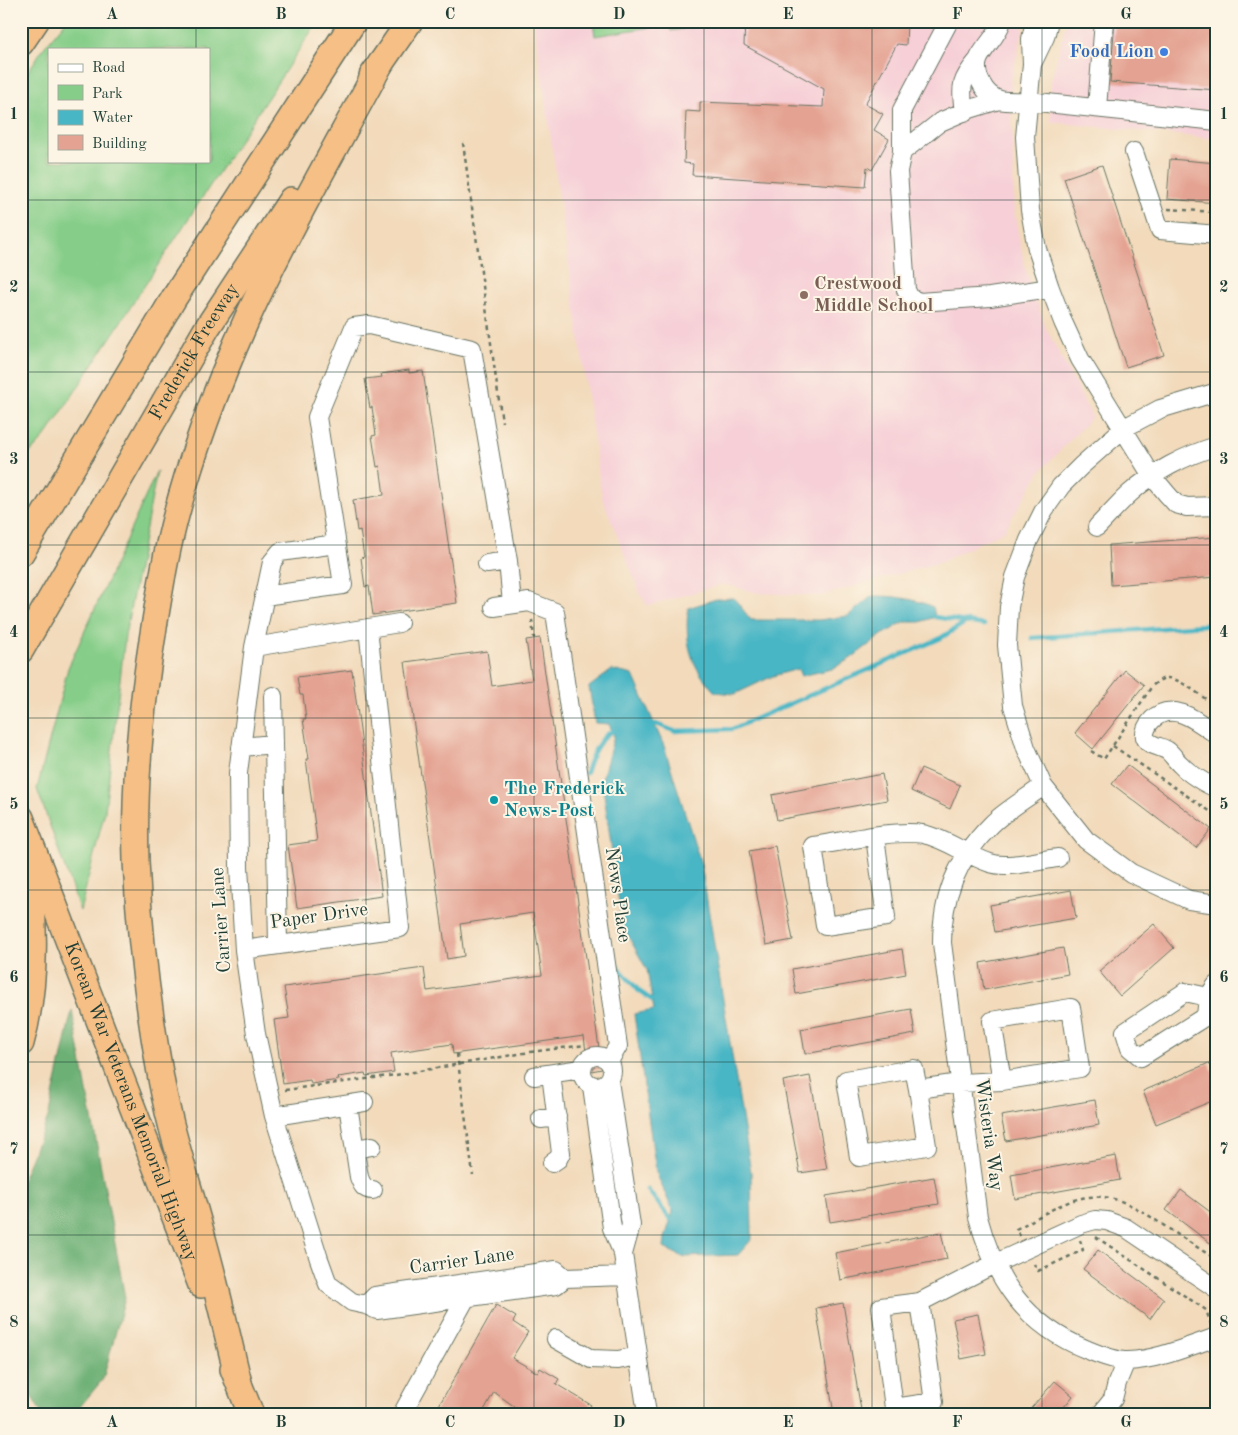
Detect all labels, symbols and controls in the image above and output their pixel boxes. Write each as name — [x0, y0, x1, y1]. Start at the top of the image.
text: A — [106, 7, 118, 23]
text: B — [275, 7, 287, 23]
text: C — [445, 7, 455, 23]
text: D — [613, 7, 625, 23]
text: E — [782, 7, 794, 23]
text: F — [952, 7, 963, 23]
text: G — [1120, 7, 1132, 23]
place label: Food Lion — [1069, 43, 1154, 62]
marker: Food Lion — [1158, 46, 1170, 58]
legend — [48, 48, 210, 162]
text: Road — [92, 61, 126, 76]
text: Park — [92, 87, 123, 102]
text: 1 — [9, 107, 19, 123]
text: 1 — [1219, 107, 1229, 123]
text: Water — [92, 111, 133, 126]
text: Building — [92, 137, 147, 152]
place label: Crestwood Middle School — [814, 275, 934, 316]
text: 2 — [9, 280, 19, 296]
street label: Frederick Freeway — [146, 280, 243, 424]
text: 2 — [1219, 280, 1229, 296]
marker: Crestwood Middle School — [798, 289, 810, 301]
text: 3 — [9, 452, 19, 468]
text: 3 — [1219, 452, 1229, 468]
text: 4 — [9, 625, 19, 641]
text: 4 — [1219, 625, 1229, 641]
place label: The Frederick News-Post — [504, 780, 625, 821]
marker: The Frederick News-Post — [488, 794, 500, 806]
text: 5 — [9, 797, 19, 813]
text: 5 — [1219, 797, 1229, 813]
street label: News Place — [601, 846, 633, 944]
street label: Carrier Lane — [209, 867, 235, 973]
street label: Paper Drive — [269, 901, 369, 933]
street label: Korean War Veterans Memorial Highway — [60, 939, 200, 1264]
text: 6 — [9, 970, 19, 986]
text: 6 — [1219, 970, 1229, 986]
street label: Wisteria Way — [971, 1077, 1005, 1193]
text: 7 — [9, 1142, 19, 1158]
text: 7 — [1219, 1142, 1229, 1158]
street label: Carrier Lane — [408, 1245, 516, 1279]
text: 8 — [9, 1315, 19, 1331]
text: 8 — [1219, 1315, 1229, 1331]
text: A — [106, 1415, 118, 1431]
text: B — [275, 1415, 287, 1431]
text: C — [445, 1415, 455, 1431]
text: D — [613, 1415, 625, 1431]
text: E — [782, 1415, 794, 1431]
text: F — [952, 1415, 963, 1431]
text: G — [1120, 1415, 1132, 1431]

